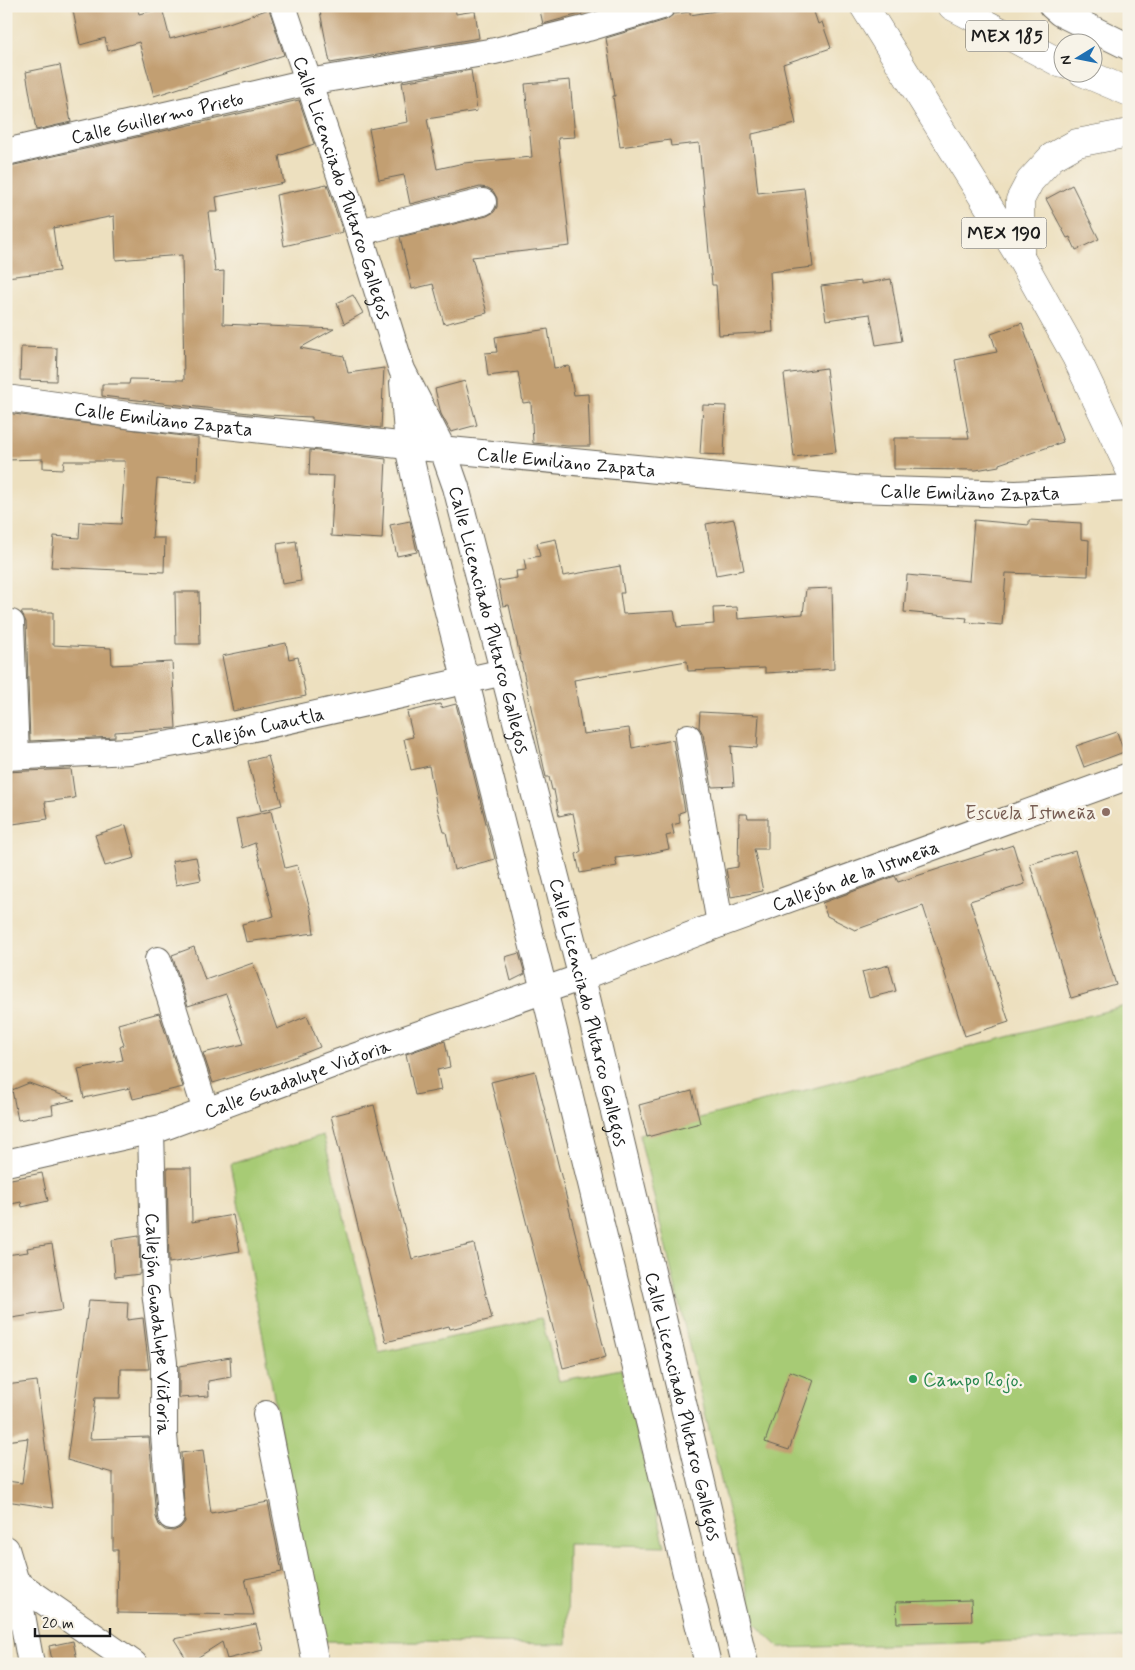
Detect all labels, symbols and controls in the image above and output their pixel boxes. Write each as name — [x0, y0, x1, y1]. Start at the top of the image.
road number: MEX 185 — [966, 20, 1048, 52]
north arrow — [1052, 32, 1102, 82]
street label: Calle Licenciado Plutarco Gallegos — [287, 53, 396, 322]
text: N — [1057, 54, 1076, 66]
street label: Calle Guillermo Prieto — [69, 86, 246, 151]
road number: MEX 190 — [962, 218, 1046, 248]
street label: Calle Emiliano Zapata — [73, 397, 254, 443]
street label: Calle Emiliano Zapata — [476, 442, 657, 484]
street label: Calle Emiliano Zapata — [880, 479, 1060, 508]
street label: Calle Licenciado Plutarco Gallegos — [442, 483, 535, 757]
street label: Callejón Cuautla — [189, 702, 327, 754]
place label: Escuela Istmeña — [965, 801, 1096, 826]
marker: Escuela Istmeña — [1100, 806, 1112, 818]
street label: Callejón de la Istmeña — [769, 835, 943, 918]
street label: Calle Licenciado Plutarco Gallegos — [543, 876, 633, 1149]
street label: Calle Guadalupe Victoria — [201, 1034, 395, 1125]
street label: Callejón Guadalupe Victoria — [139, 1213, 175, 1435]
street label: Calle Licenciado Plutarco Gallegos — [638, 1269, 726, 1543]
place label: Campo Rojo. — [923, 1368, 1023, 1394]
marker: Campo Rojo. — [907, 1373, 919, 1385]
scale bar — [35, 1605, 110, 1637]
text: 20 m — [42, 1614, 74, 1634]

